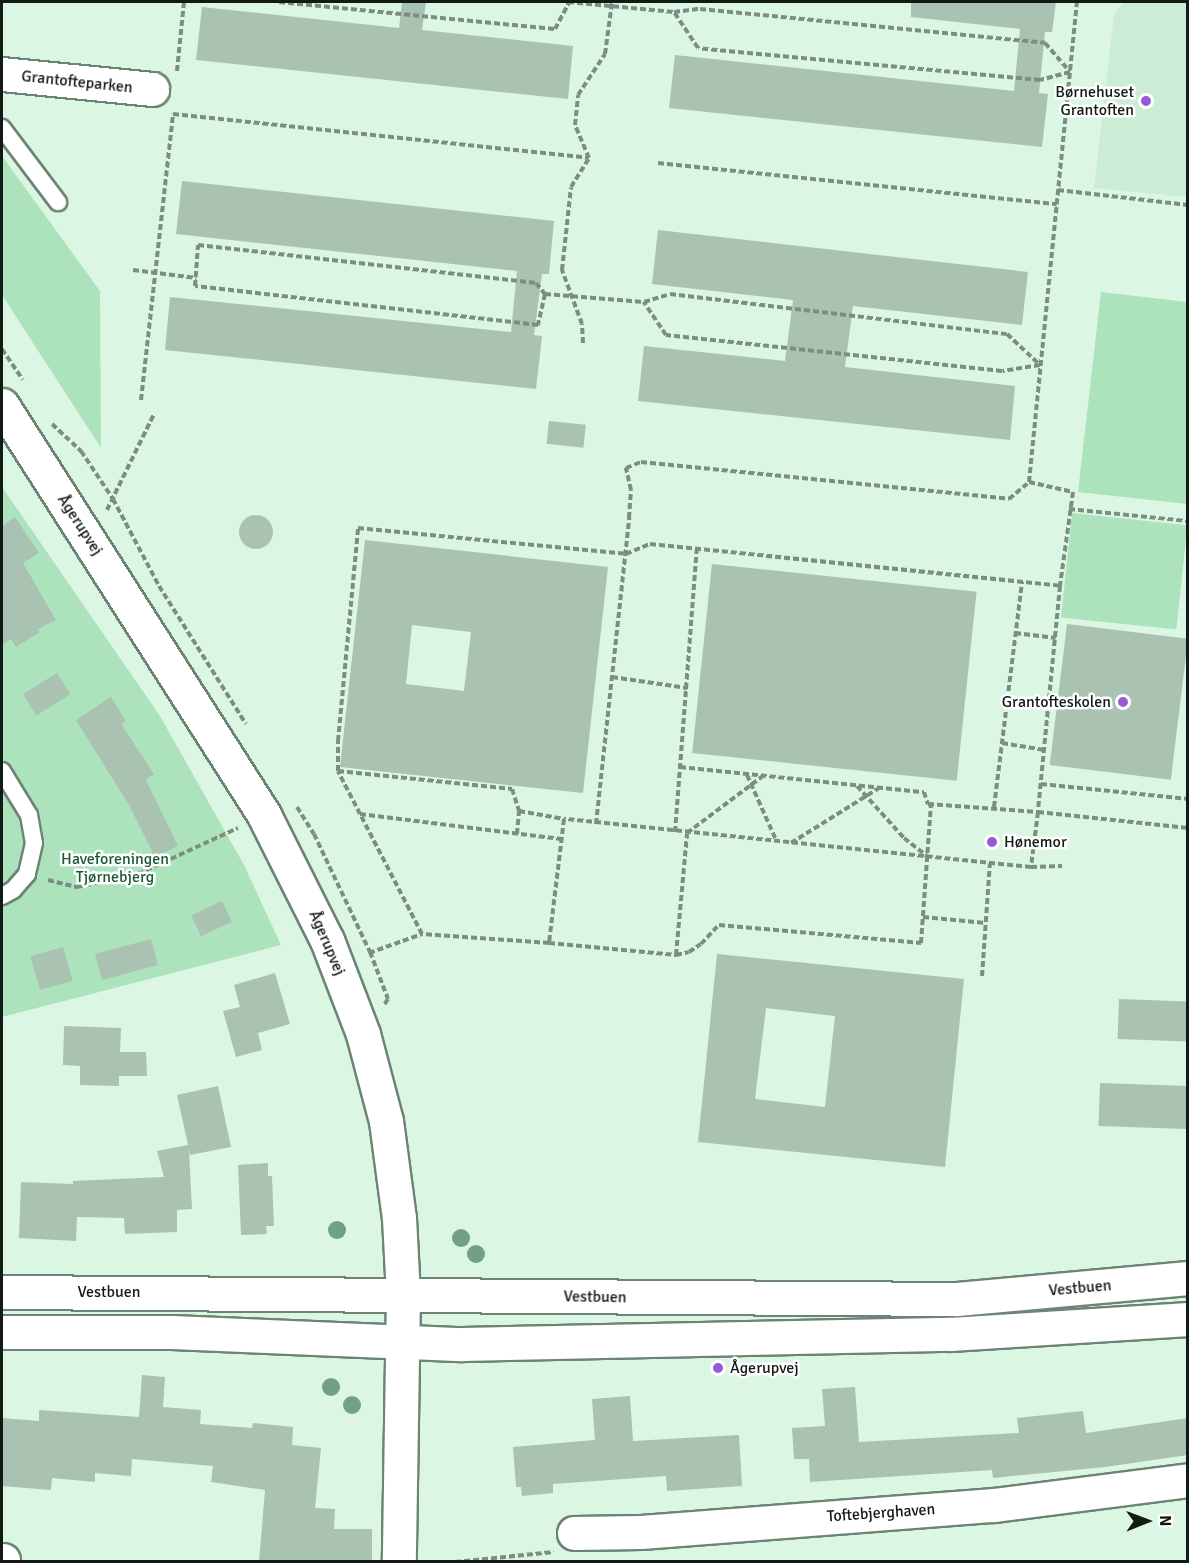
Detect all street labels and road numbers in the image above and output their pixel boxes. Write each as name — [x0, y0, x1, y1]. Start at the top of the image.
street label: Grantofteparken — [20, 67, 134, 97]
street label: Ågerupvej — [53, 491, 107, 559]
street label: Ågerupvej — [305, 908, 349, 978]
street label: Vestbuen — [1048, 1276, 1112, 1300]
street label: Vestbuen — [78, 1282, 140, 1302]
street label: Vestbuen — [563, 1287, 627, 1307]
street label: Toftebjerghaven — [826, 1500, 936, 1526]

